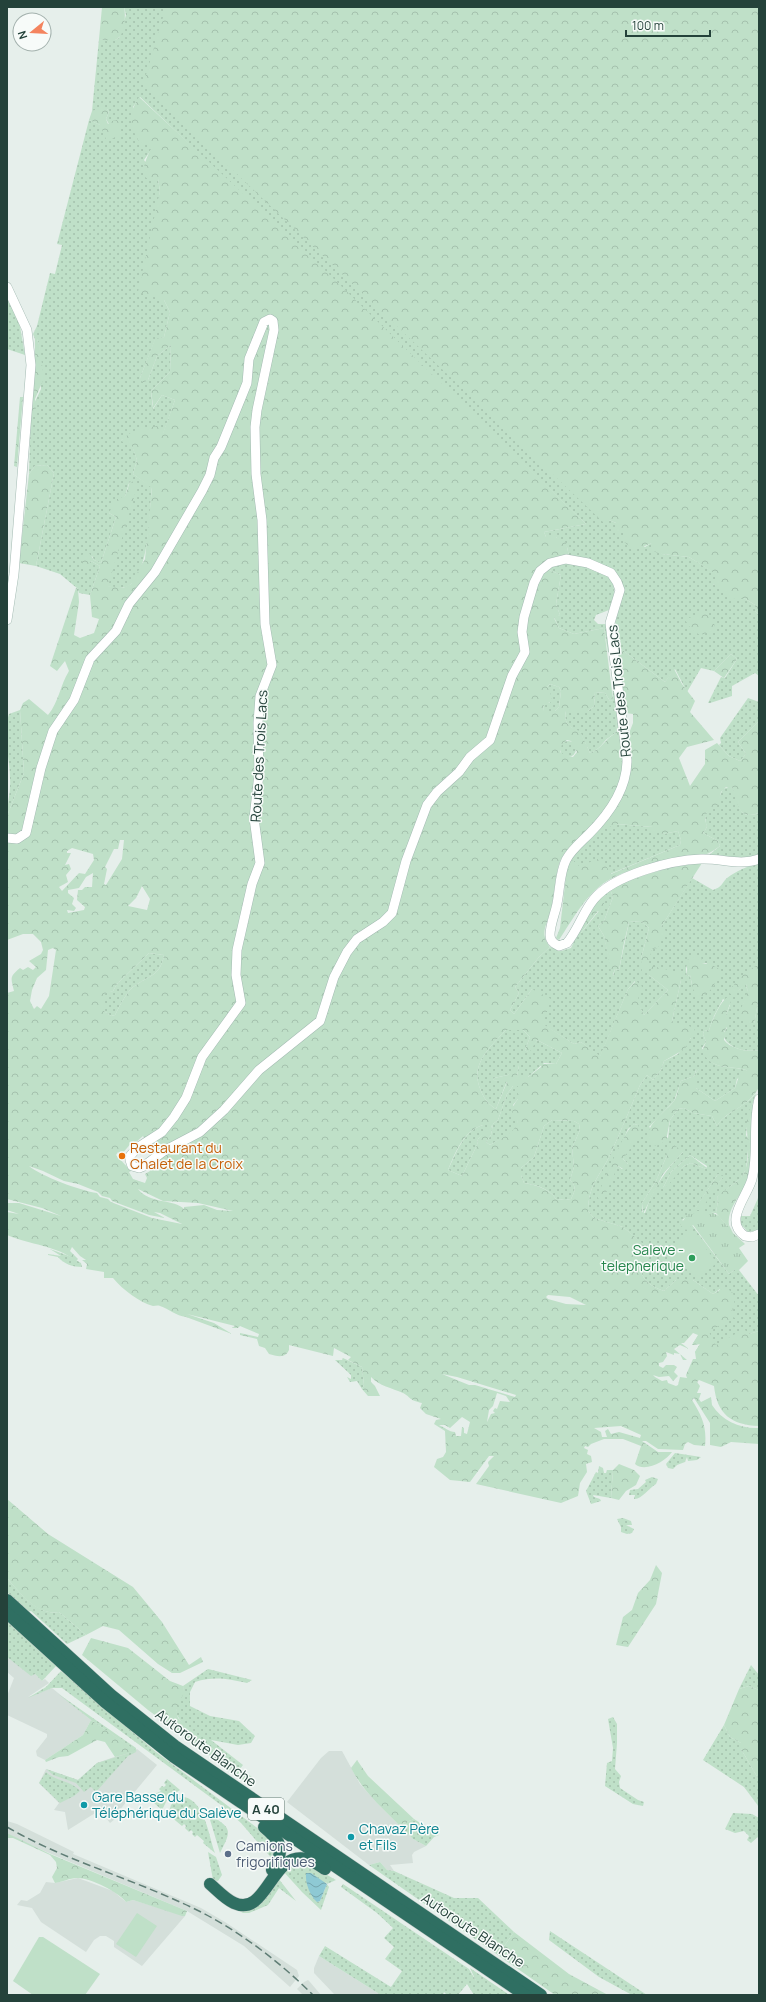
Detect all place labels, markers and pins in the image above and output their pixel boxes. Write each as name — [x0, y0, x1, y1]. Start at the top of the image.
place label: Restaurant du Chalet de la Croix — [130, 1138, 244, 1173]
marker: Restaurant du Chalet de la Croix — [117, 1151, 127, 1161]
place label: Saleve - telepherique — [601, 1240, 684, 1275]
marker: Saleve - telepherique — [687, 1253, 697, 1263]
place label: Gare Basse du Téléphérique du Salève — [92, 1787, 242, 1822]
marker: Gare Basse du Téléphérique du Salève — [79, 1800, 89, 1810]
place label: Chavaz Père et Fils — [359, 1819, 439, 1854]
marker: Chavaz Père et Fils — [346, 1832, 356, 1842]
place label: Camions frigorifiques — [236, 1836, 315, 1871]
marker: Camions frigorifiques — [223, 1849, 233, 1859]

